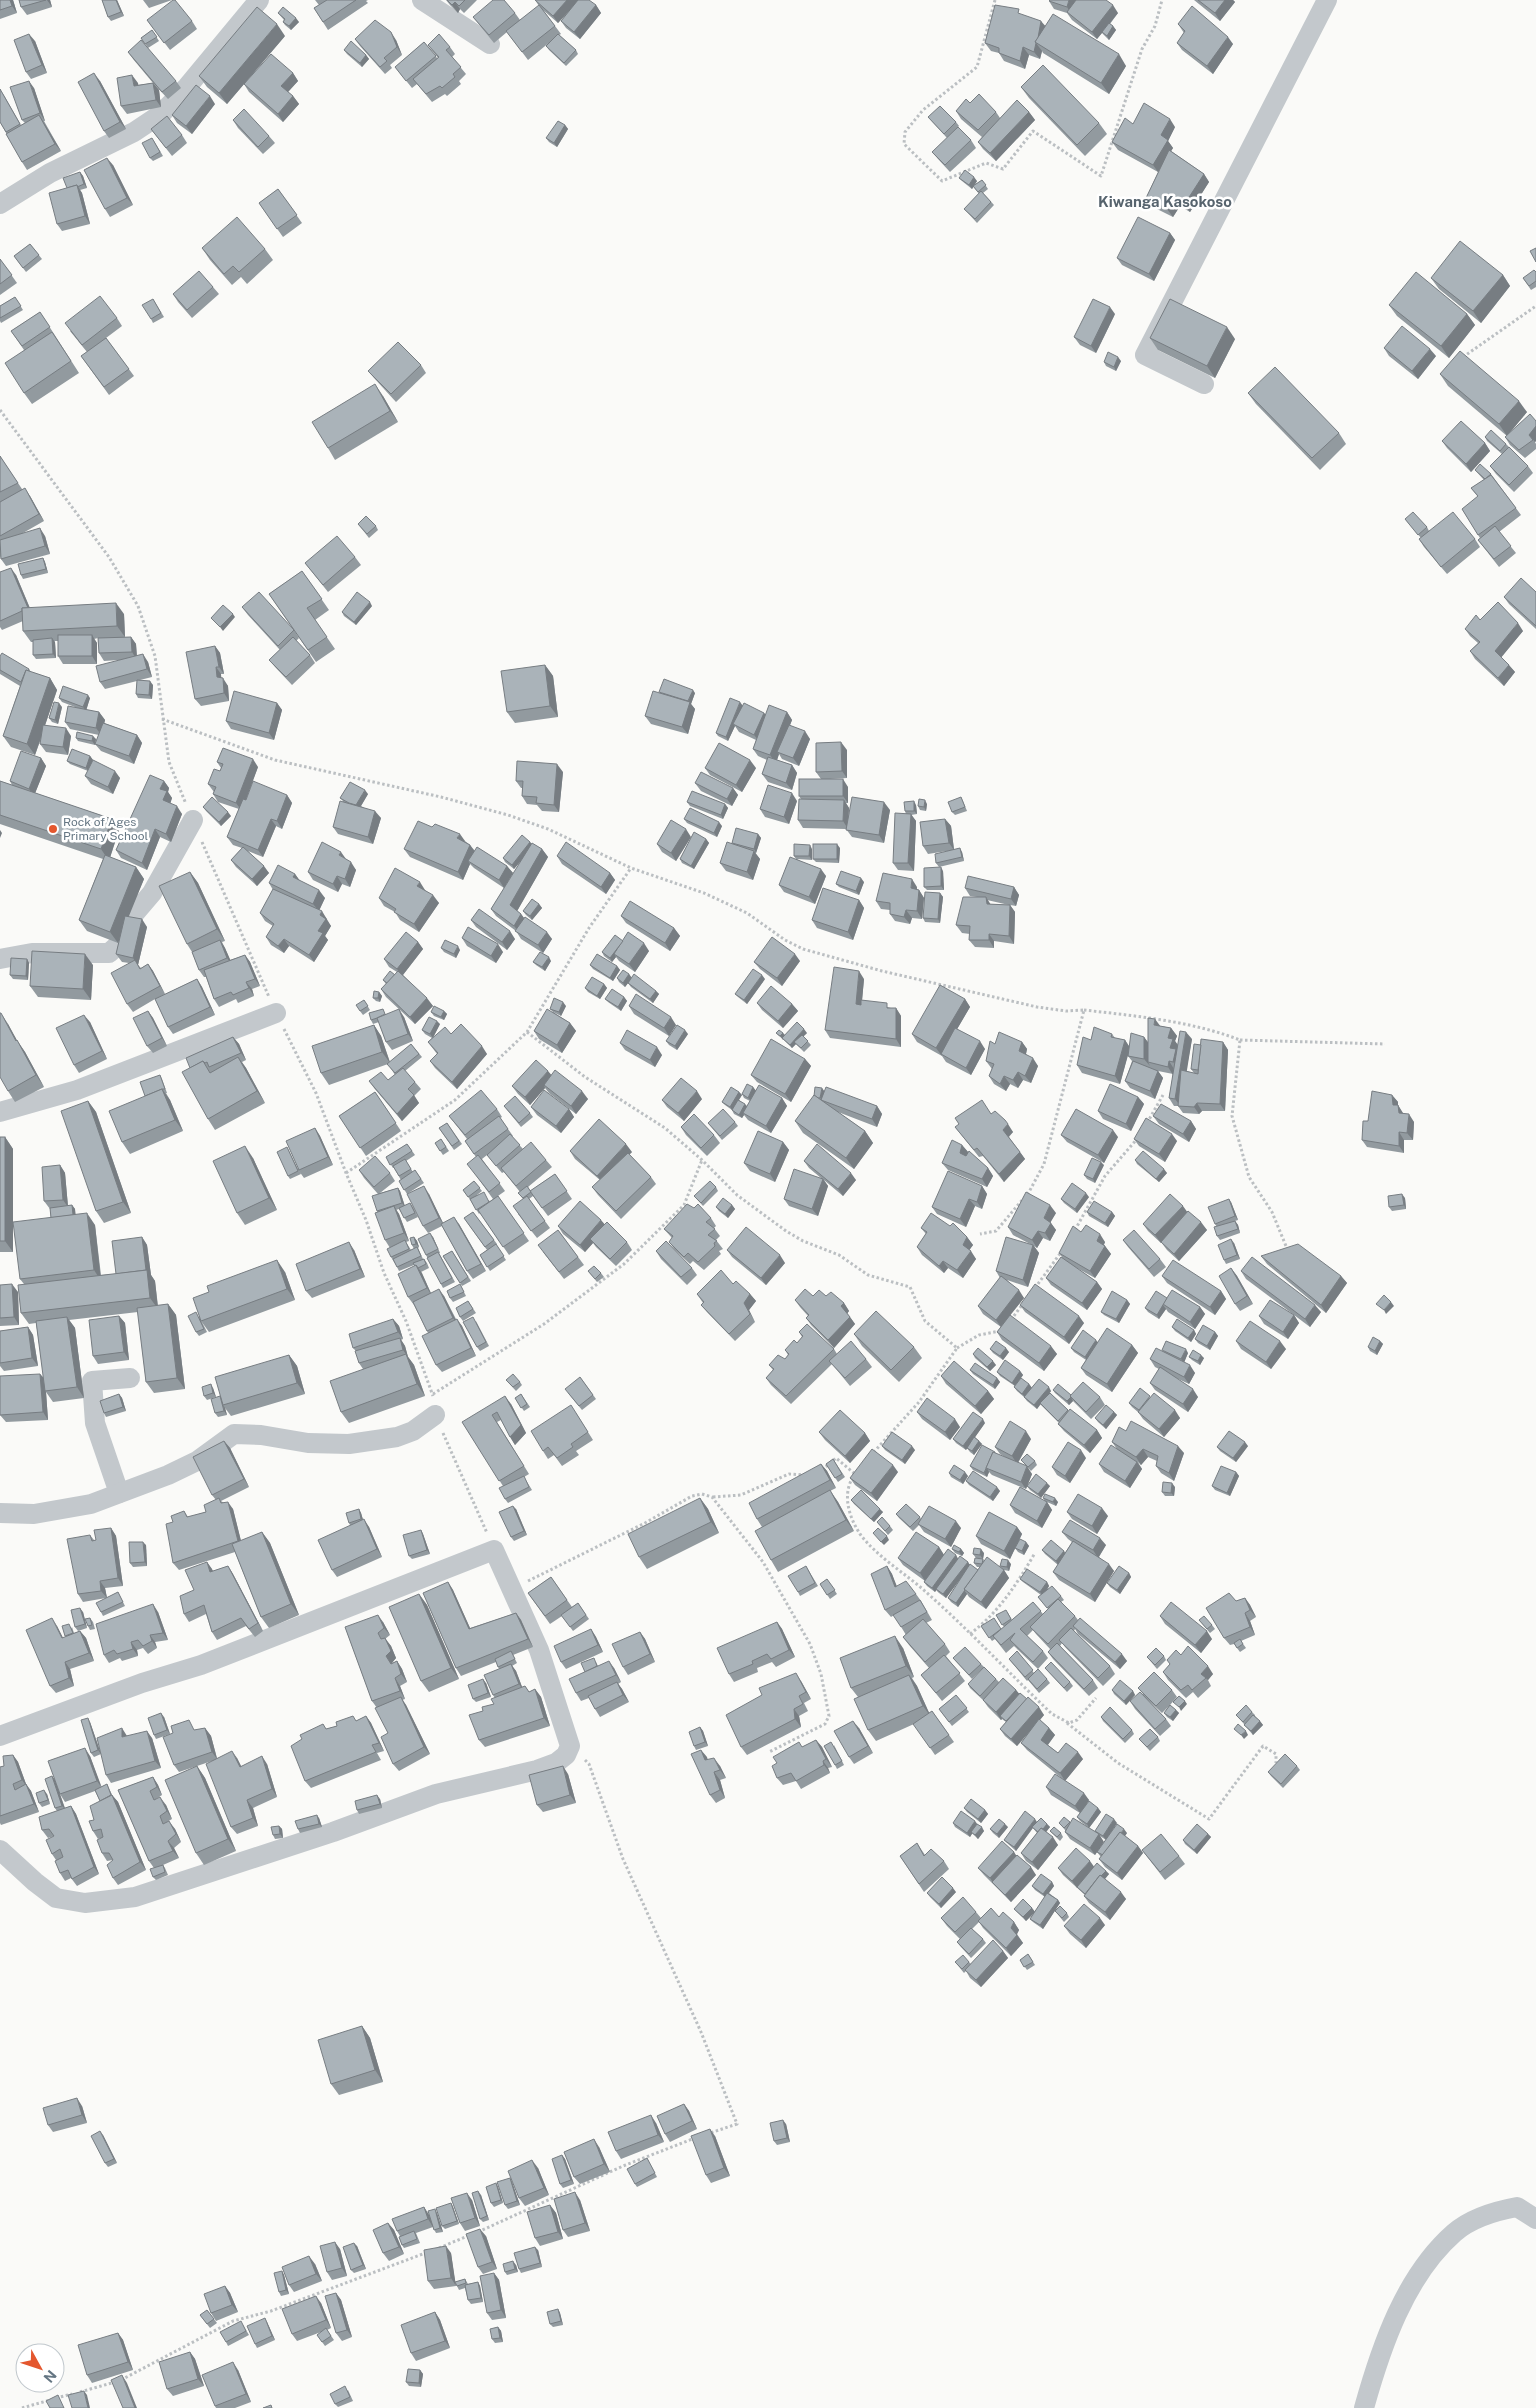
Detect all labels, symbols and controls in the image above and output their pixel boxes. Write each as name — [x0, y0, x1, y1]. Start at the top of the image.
district label: Kiwanga Kasokoso — [1098, 193, 1232, 210]
place label: Rock of Ages Primary School — [63, 815, 148, 843]
marker: Rock of Ages Primary School — [47, 823, 59, 835]
north arrow — [15, 2343, 65, 2393]
text: N — [40, 2367, 60, 2386]

